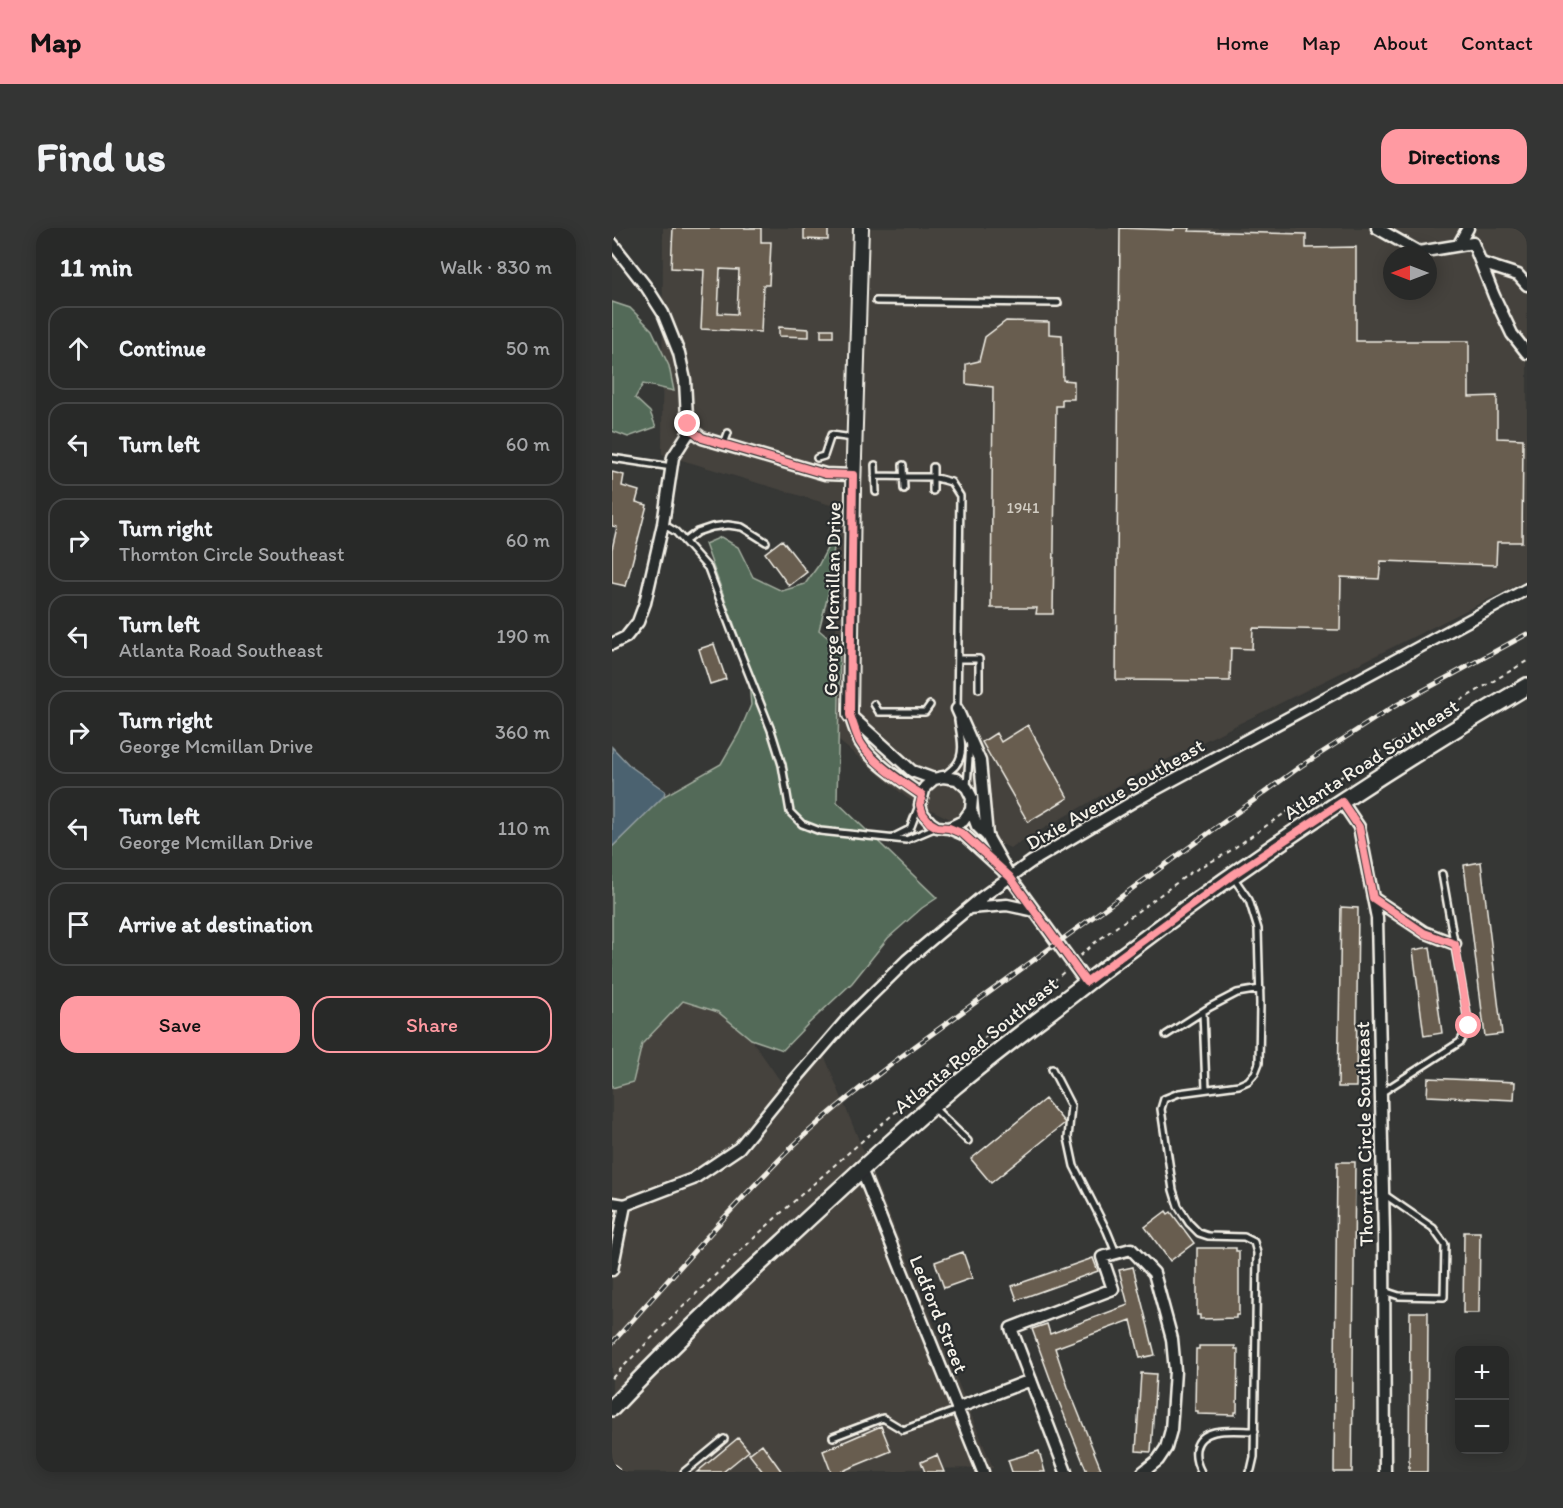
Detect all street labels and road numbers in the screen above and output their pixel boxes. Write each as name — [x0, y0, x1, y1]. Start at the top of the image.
street label: George Mcmillan Drive — [818, 502, 846, 696]
street label: Atlanta Road Southeast — [1279, 693, 1463, 825]
street label: Dixie Avenue Southeast — [1021, 733, 1209, 855]
street label: Atlanta Road Southeast — [889, 971, 1063, 1119]
street label: Thornton Circle Southeast — [1350, 1021, 1378, 1247]
street label: Ledford Street — [904, 1252, 974, 1376]

